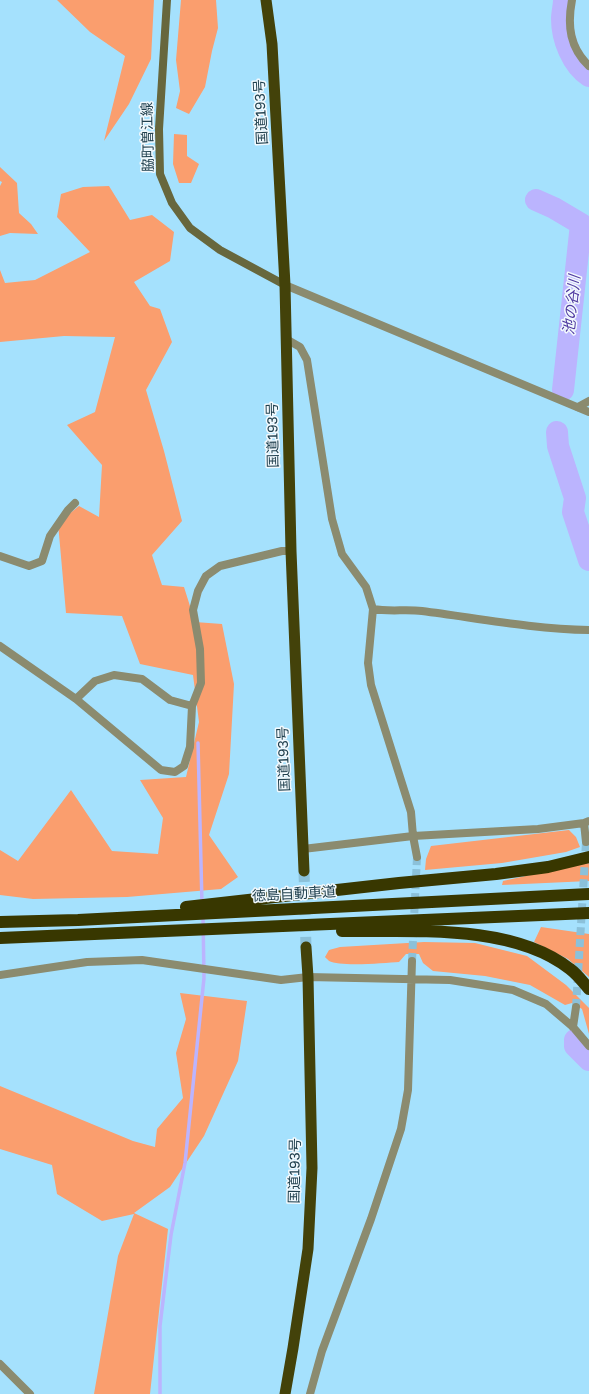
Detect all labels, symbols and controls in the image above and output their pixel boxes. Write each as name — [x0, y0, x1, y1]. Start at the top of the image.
street label: 国道193号 — [251, 79, 271, 145]
street label: 脇町曽江線 — [139, 102, 157, 172]
water label: 池の谷川 — [560, 274, 584, 336]
street label: 国道193号 — [264, 402, 282, 468]
street label: 国道193号 — [274, 726, 294, 792]
street label: 徳島自動車道 — [252, 883, 336, 905]
street label: 国道193号 — [286, 1138, 304, 1204]

